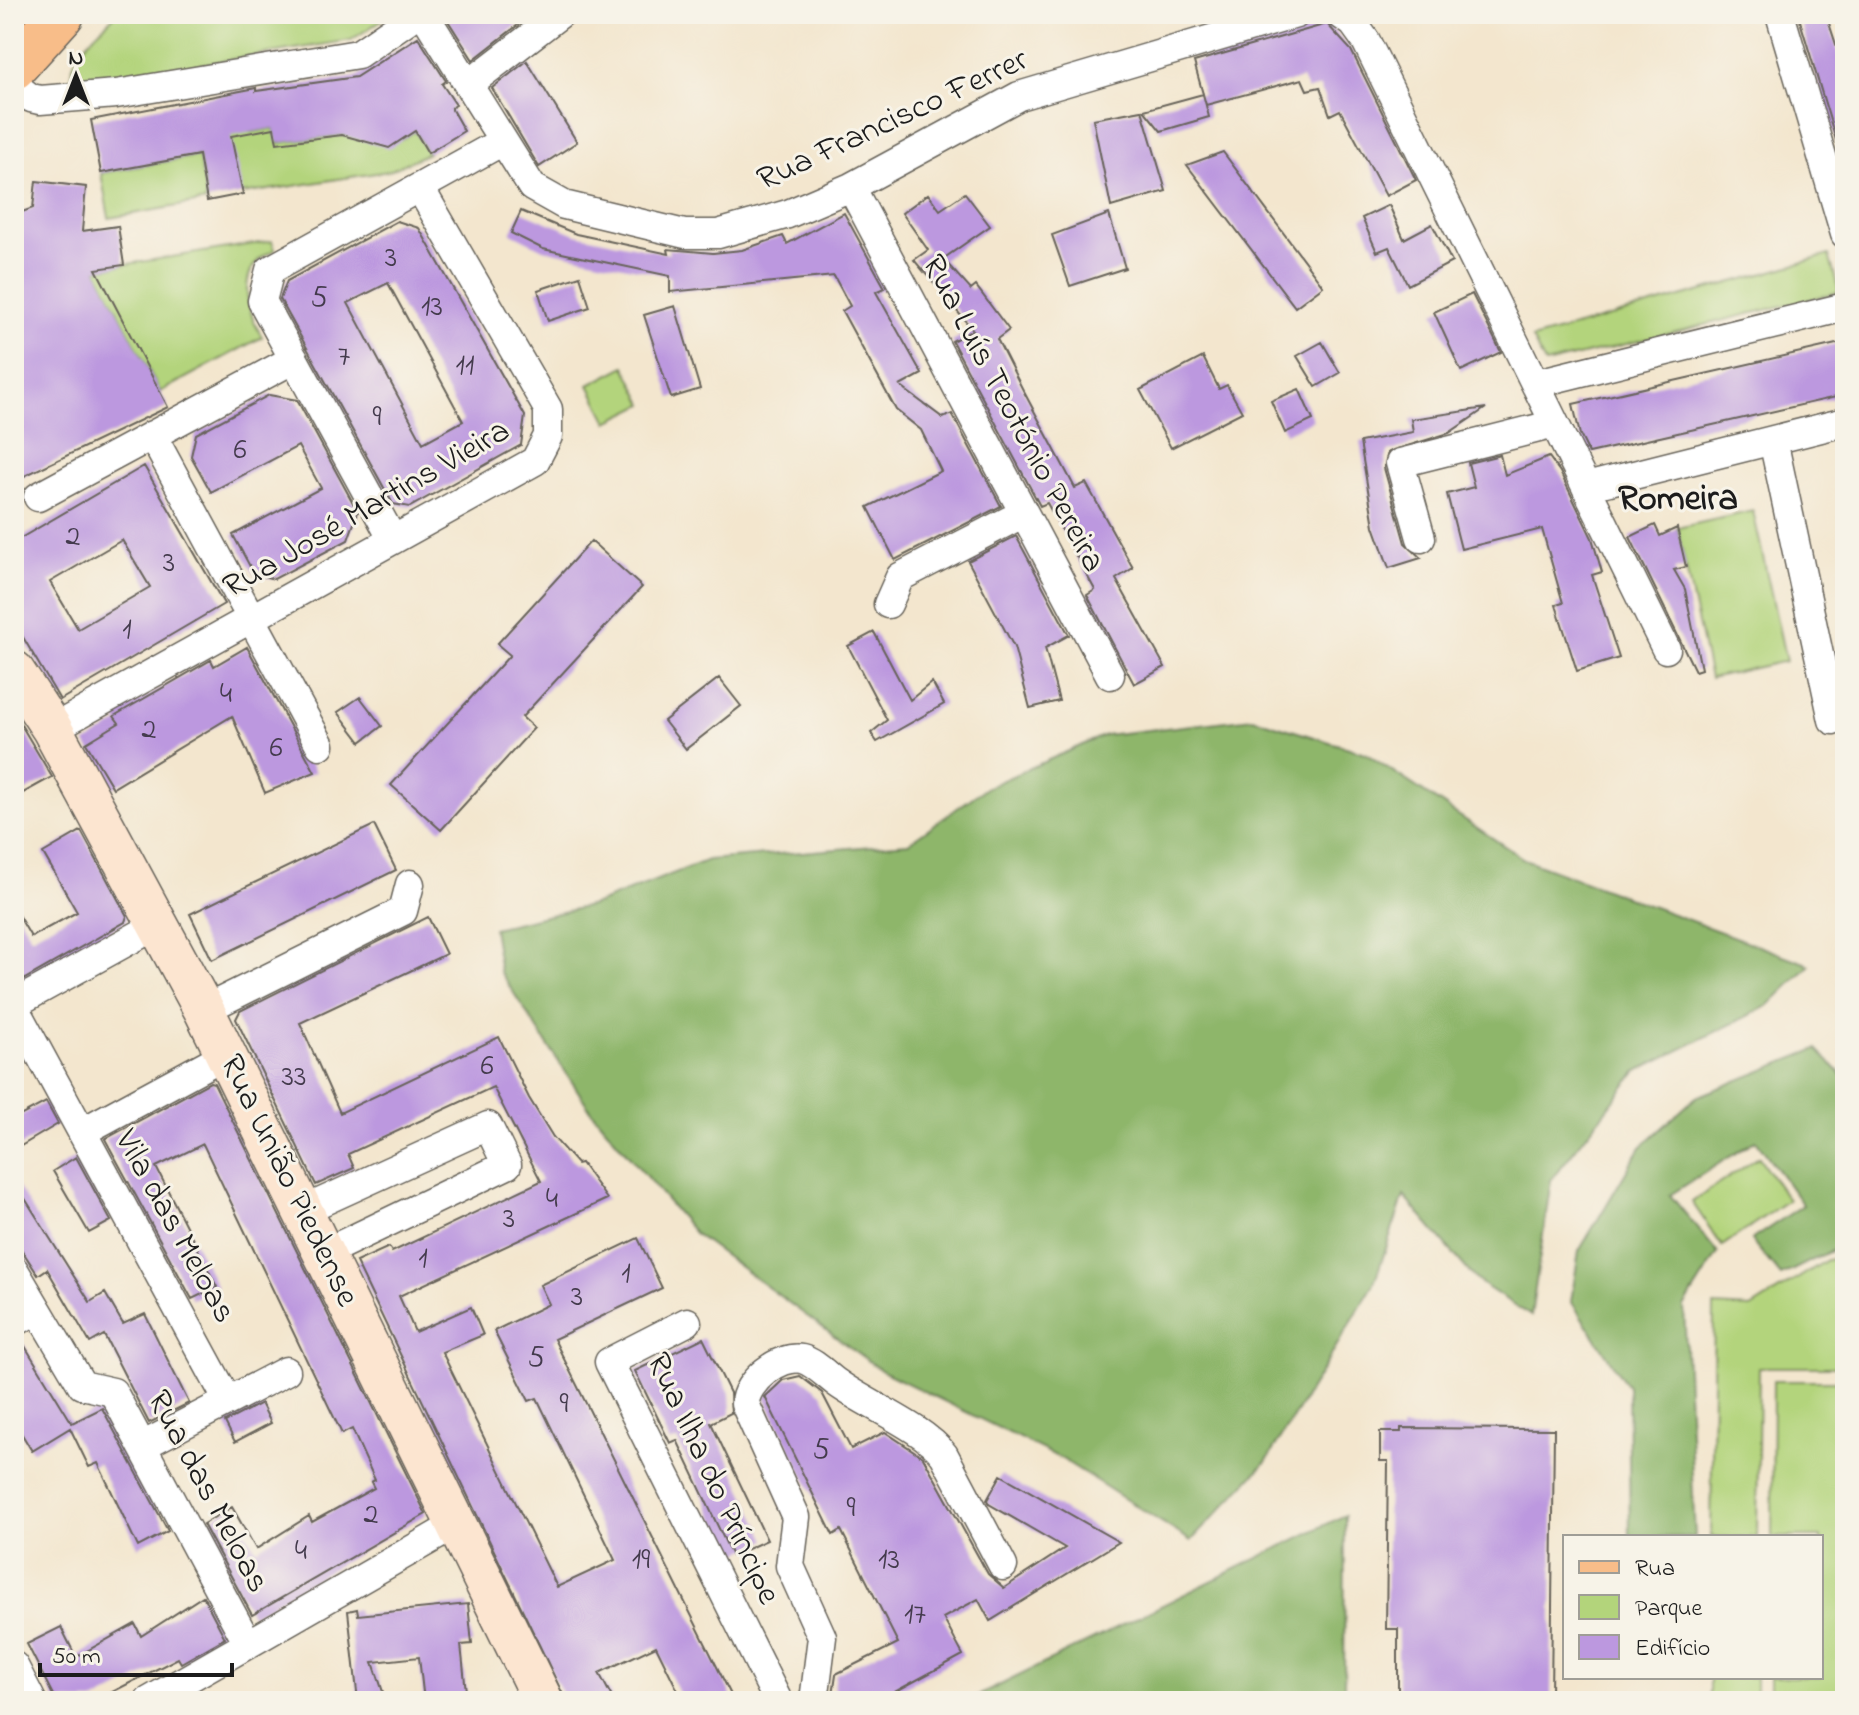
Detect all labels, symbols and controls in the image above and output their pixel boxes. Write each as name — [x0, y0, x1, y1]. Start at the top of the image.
north arrow — [36, 36, 116, 116]
street label: Rua Francisco Ferrer — [749, 36, 1037, 206]
text: N — [69, 43, 83, 75]
house number: 3 — [385, 237, 397, 281]
street label: Rua Luís Teotónio Pereira — [907, 246, 1117, 582]
house number: 5 — [310, 277, 328, 321]
house number: 13 — [421, 286, 443, 330]
house number: 7 — [338, 336, 350, 380]
house number: 11 — [455, 345, 475, 389]
house number: 9 — [372, 396, 382, 440]
street label: Rua José Martins Vieira — [214, 407, 520, 613]
house number: 6 — [233, 429, 247, 473]
district label: Romeira — [1618, 474, 1738, 527]
house number: 2 — [66, 516, 81, 560]
house number: 3 — [163, 542, 175, 586]
house number: 1 — [122, 609, 132, 653]
house number: 4 — [220, 673, 232, 717]
house number: 2 — [142, 709, 157, 753]
house number: 6 — [269, 727, 283, 771]
house number: 6 — [480, 1045, 494, 1089]
street label: Rua União Piedense — [205, 1046, 371, 1316]
house number: 33 — [282, 1056, 306, 1100]
street label: Vila das Meloas — [100, 1120, 248, 1333]
house number: 4 — [546, 1178, 558, 1222]
house number: 3 — [503, 1198, 515, 1242]
house number: 1 — [418, 1238, 428, 1282]
house number: 1 — [621, 1253, 631, 1297]
house number: 3 — [571, 1276, 583, 1320]
house number: 5 — [527, 1337, 545, 1381]
street label: Rua Ilha do Príncipe — [632, 1345, 793, 1614]
street label: Rua das Meloas — [133, 1382, 281, 1602]
house number: 9 — [559, 1383, 569, 1427]
house number: 5 — [812, 1429, 830, 1473]
house number: 9 — [846, 1487, 856, 1531]
house number: 2 — [364, 1494, 379, 1538]
house number: 4 — [295, 1530, 307, 1574]
legend — [1563, 1535, 1823, 1679]
house number: 19 — [632, 1539, 650, 1583]
house number: 13 — [878, 1539, 900, 1583]
text: Rua — [1635, 1552, 1675, 1587]
text: Parque — [1635, 1592, 1702, 1627]
house number: 17 — [904, 1594, 926, 1638]
scale bar — [40, 1627, 232, 1677]
text: Edifício — [1635, 1632, 1710, 1667]
text: 50 m — [52, 1640, 101, 1675]

